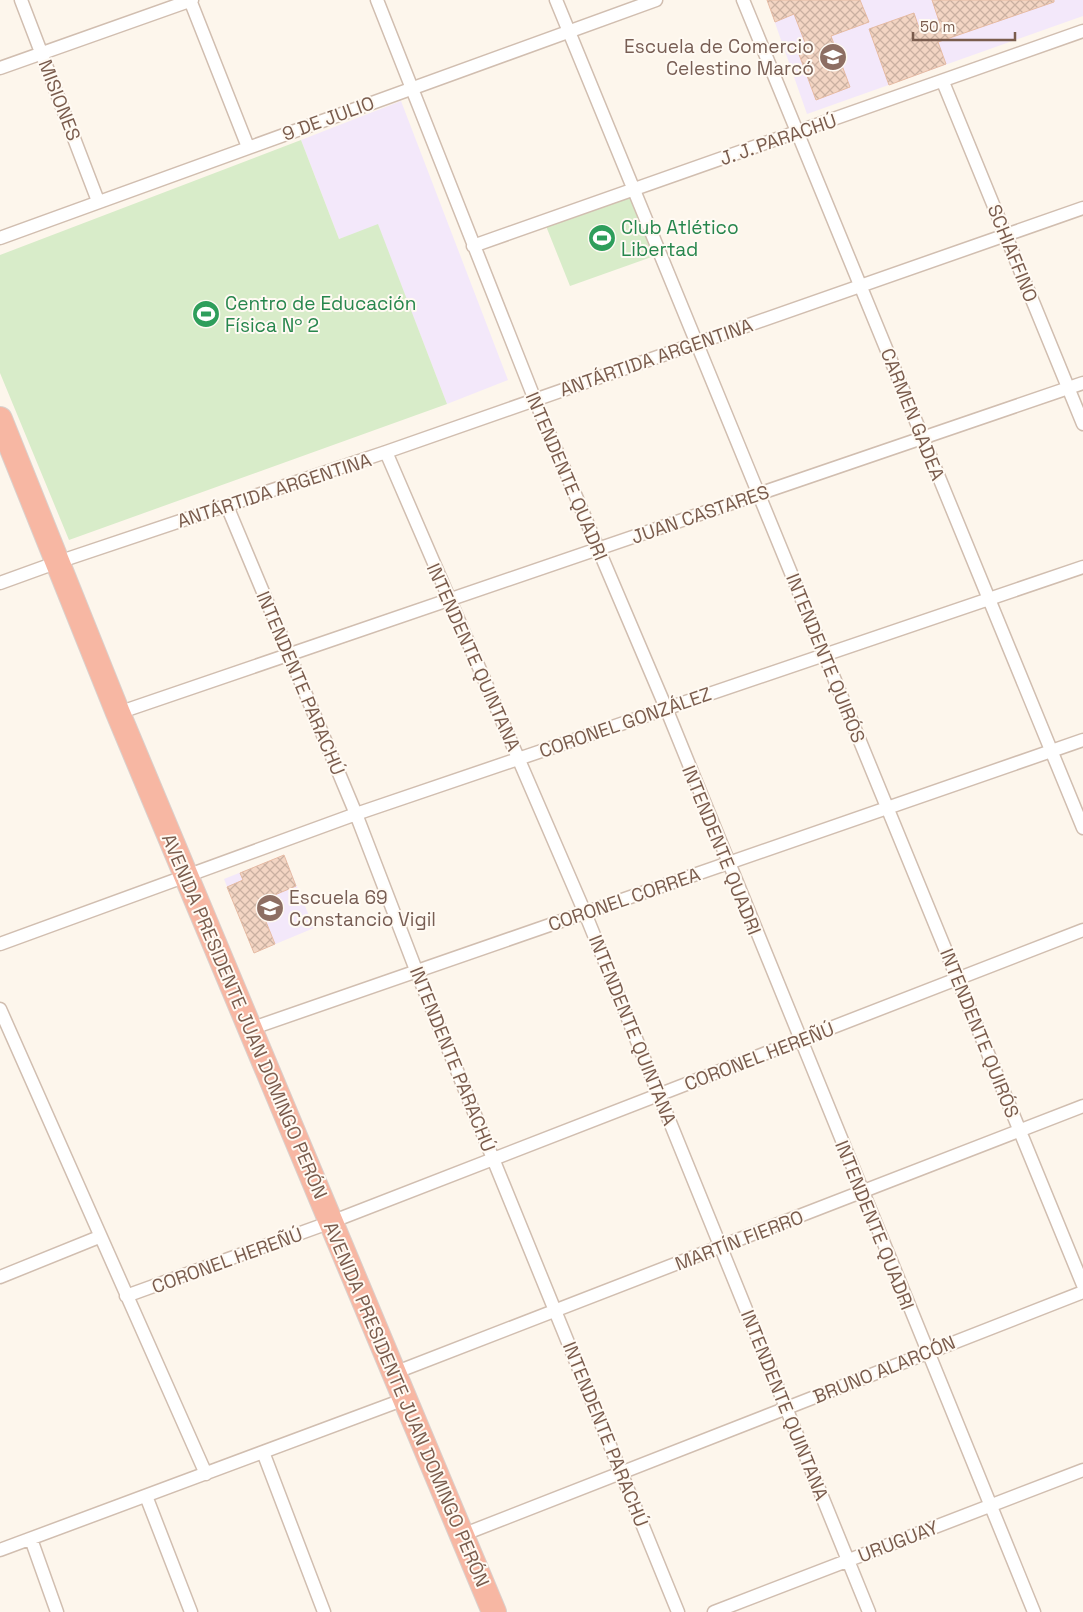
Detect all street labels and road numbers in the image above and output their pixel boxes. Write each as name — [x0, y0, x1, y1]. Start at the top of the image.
street label: MISIONES — [33, 56, 86, 144]
street label: 9 DE JULIO — [279, 90, 378, 147]
street label: J. J. PARACHÚ — [716, 108, 840, 171]
street label: SCHIAFFINO — [982, 201, 1043, 306]
street label: ANTÁRTIDA ARGENTINA — [556, 313, 756, 402]
street label: CARMEN GADEA — [875, 344, 950, 484]
street label: INTENDENTE QUADRI — [520, 388, 613, 564]
street label: ANTÁRTIDA ARGENTINA — [174, 447, 375, 534]
street label: JUAN CASTARES — [628, 479, 772, 550]
street label: INTENDENTE QUINTANA — [421, 559, 526, 755]
street label: INTENDENTE QUIRÓS — [780, 570, 871, 747]
street label: INTENDENTE PARACHÚ — [250, 587, 351, 779]
street label: CORONEL GONZÁLEZ — [536, 681, 715, 764]
street label: INTENDENTE QUADRI — [676, 762, 767, 939]
street label: AVENIDA PRESIDENTE JUAN DOMINGO PERÓN — [156, 830, 333, 1203]
street label: CORONEL CORREA — [545, 862, 704, 937]
street label: INTENDENTE QUINTANA — [583, 931, 682, 1129]
street label: INTENDENTE QUIRÓS — [934, 945, 1025, 1122]
street label: INTENDENTE PARACHÚ — [404, 963, 501, 1156]
street label: CORONEL HEREÑÚ — [681, 1016, 838, 1097]
street label: INTENDENTE QUADRI — [829, 1137, 920, 1314]
street label: MARTÍN FIERRO — [671, 1204, 807, 1276]
street label: AVENIDA PRESIDENTE JUAN DOMINGO PERÓN — [318, 1218, 495, 1591]
street label: CORONEL HEREÑÚ — [148, 1222, 306, 1299]
street label: INTENDENTE QUINTANA — [735, 1306, 834, 1504]
street label: BRUNO ALARCÓN — [810, 1330, 959, 1409]
street label: INTENDENTE PARACHÚ — [557, 1338, 654, 1531]
street label: URUGUAY — [854, 1515, 942, 1568]

